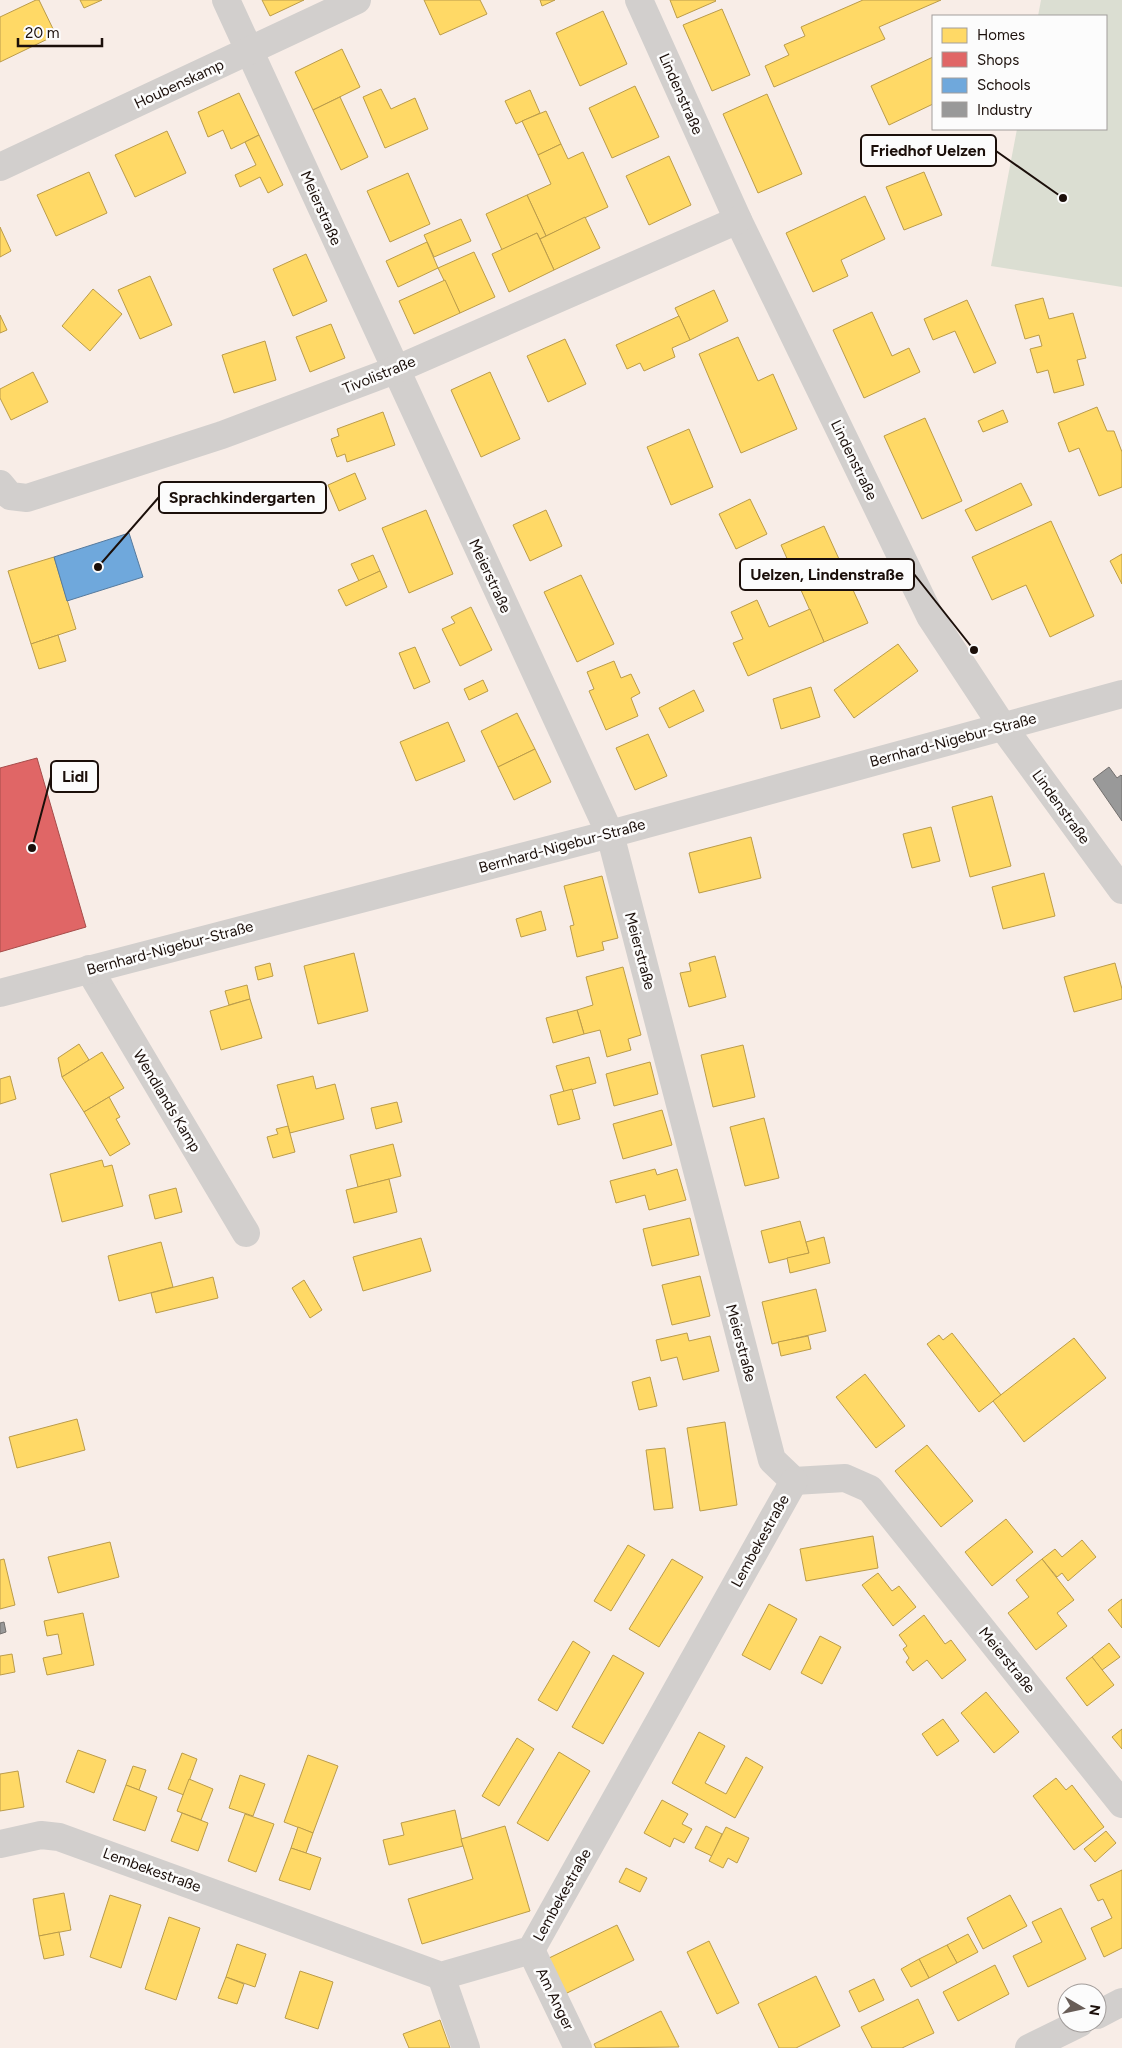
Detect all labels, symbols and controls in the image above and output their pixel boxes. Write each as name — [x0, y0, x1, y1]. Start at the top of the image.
scale bar — [18, 15, 101, 47]
legend — [932, 15, 1107, 130]
text: 20 m — [25, 24, 59, 42]
text: Homes — [977, 26, 1025, 44]
street label: Lindenstraße — [655, 51, 707, 137]
text: Shops — [977, 51, 1019, 69]
street label: Houbenskamp — [131, 55, 227, 113]
text: Schools — [977, 76, 1030, 94]
text: Industry — [977, 101, 1032, 119]
callout: Friedhof Uelzen — [861, 135, 996, 166]
text: Friedhof Uelzen — [870, 141, 986, 160]
street label: Meierstraße — [297, 168, 345, 248]
street label: Tivolistraße — [340, 352, 418, 398]
street label: Lindenstraße — [827, 417, 881, 503]
callout: Sprachkindergarten — [159, 482, 326, 513]
text: Sprachkindergarten — [169, 488, 315, 507]
street label: Meierstraße — [465, 536, 515, 616]
callout: Uelzen, Lindenstraße — [740, 559, 914, 590]
text: Uelzen, Lindenstraße — [750, 565, 904, 584]
street label: Bernhard-Nigebur-Straße — [868, 709, 1038, 771]
callout: Lidl — [51, 761, 98, 792]
text: Lidl — [62, 767, 88, 786]
street label: Lindenstraße — [1028, 767, 1094, 847]
street label: Bernhard-Nigebur-Straße — [477, 815, 647, 877]
street label: Meierstraße — [621, 910, 659, 992]
street label: Bernhard-Nigebur-Straße — [85, 917, 255, 979]
street label: Wendlands Kamp — [129, 1047, 205, 1156]
street label: Meierstraße — [722, 1302, 760, 1384]
street label: Lembekestraße — [727, 1492, 793, 1590]
street label: Meierstraße — [975, 1623, 1039, 1697]
street label: Lembekestraße — [100, 1844, 204, 1896]
street label: Lembekestraße — [529, 1846, 595, 1944]
street label: Am Anger — [532, 1965, 578, 2033]
north arrow — [1057, 1983, 1107, 2033]
text: N — [1085, 2003, 1104, 2017]

